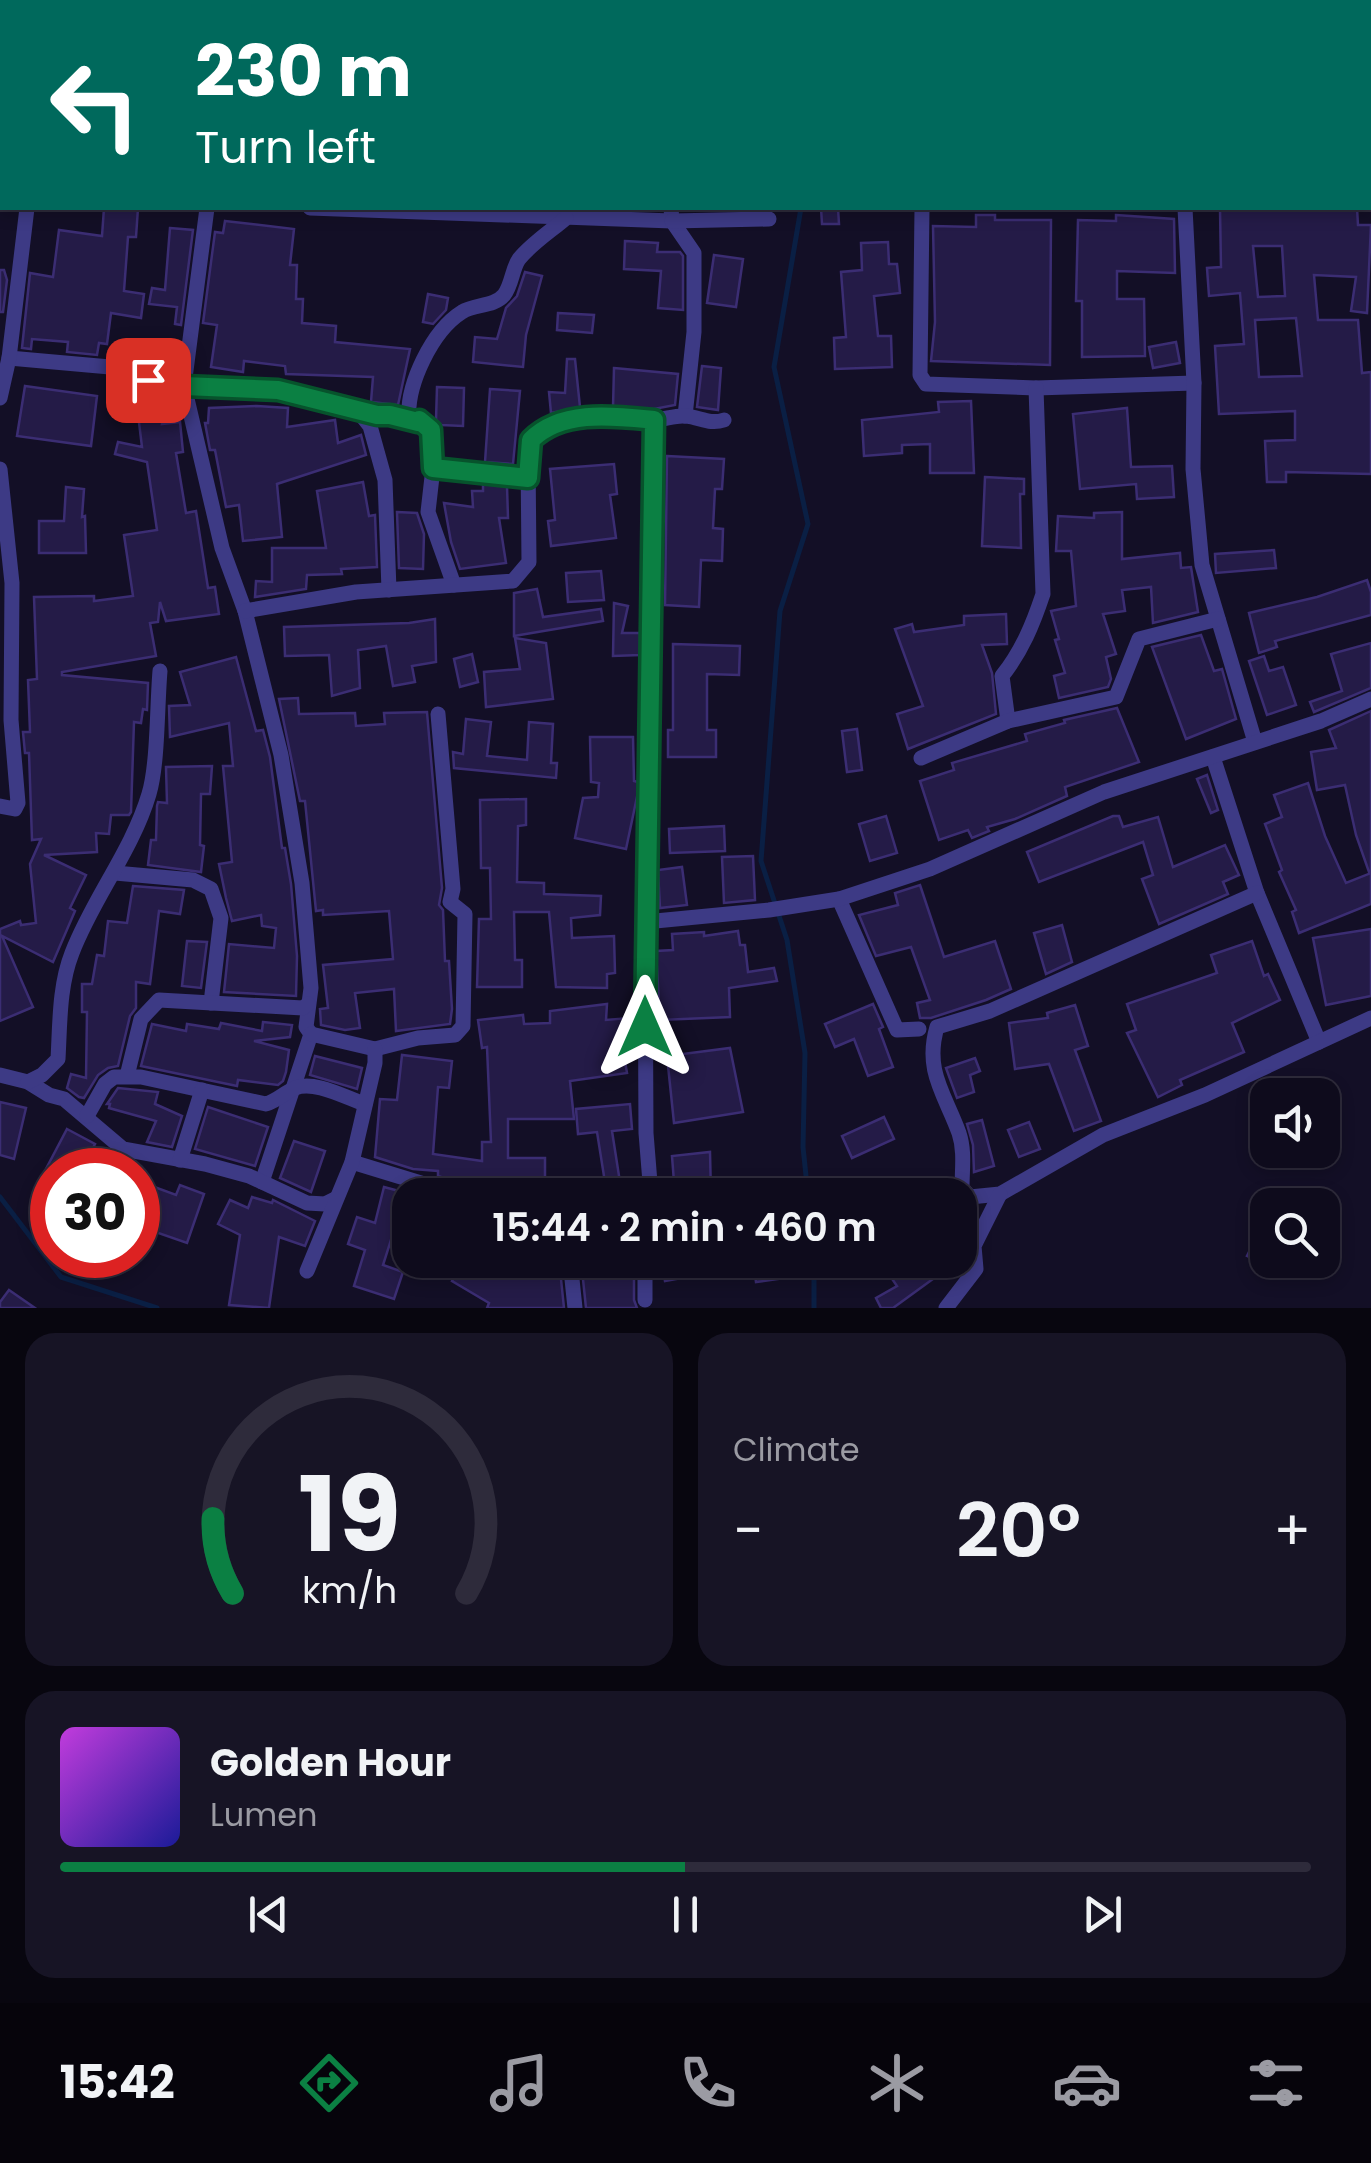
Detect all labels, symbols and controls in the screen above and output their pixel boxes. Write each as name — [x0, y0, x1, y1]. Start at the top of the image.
text: 230 m — [195, 22, 412, 121]
icon: left — [30, 40, 160, 170]
text: Turn left — [195, 116, 376, 179]
pin — [106, 338, 191, 423]
icon: arrive — [121, 353, 176, 408]
position arrow — [593, 975, 697, 1079]
map controls — [1250, 1078, 1340, 1278]
button: sound — [1250, 1078, 1340, 1168]
speed limit sign: 30 — [30, 1148, 160, 1278]
button: search — [1250, 1188, 1340, 1278]
text: 15:44 · 2 min · 460 m — [492, 1201, 877, 1254]
text: Climate — [733, 1427, 860, 1472]
text: 19 — [297, 1442, 401, 1587]
text: 20° — [956, 1478, 1081, 1583]
text: − — [733, 1492, 763, 1569]
text: + — [1273, 1492, 1311, 1569]
text: km/h — [301, 1565, 397, 1616]
text: Golden Hour — [210, 1736, 451, 1789]
text: Lumen — [210, 1792, 318, 1837]
icon: previous — [241, 1887, 296, 1942]
icon: pause — [658, 1887, 713, 1942]
icon: next — [1075, 1887, 1130, 1942]
icon: directions — [294, 2048, 364, 2118]
icon: music — [484, 2048, 554, 2118]
icon: phone — [673, 2048, 743, 2118]
icon: climate — [862, 2048, 932, 2118]
icon: car — [1052, 2048, 1122, 2118]
icon: filters — [1241, 2048, 1311, 2118]
text: 15:42 — [60, 2051, 175, 2114]

